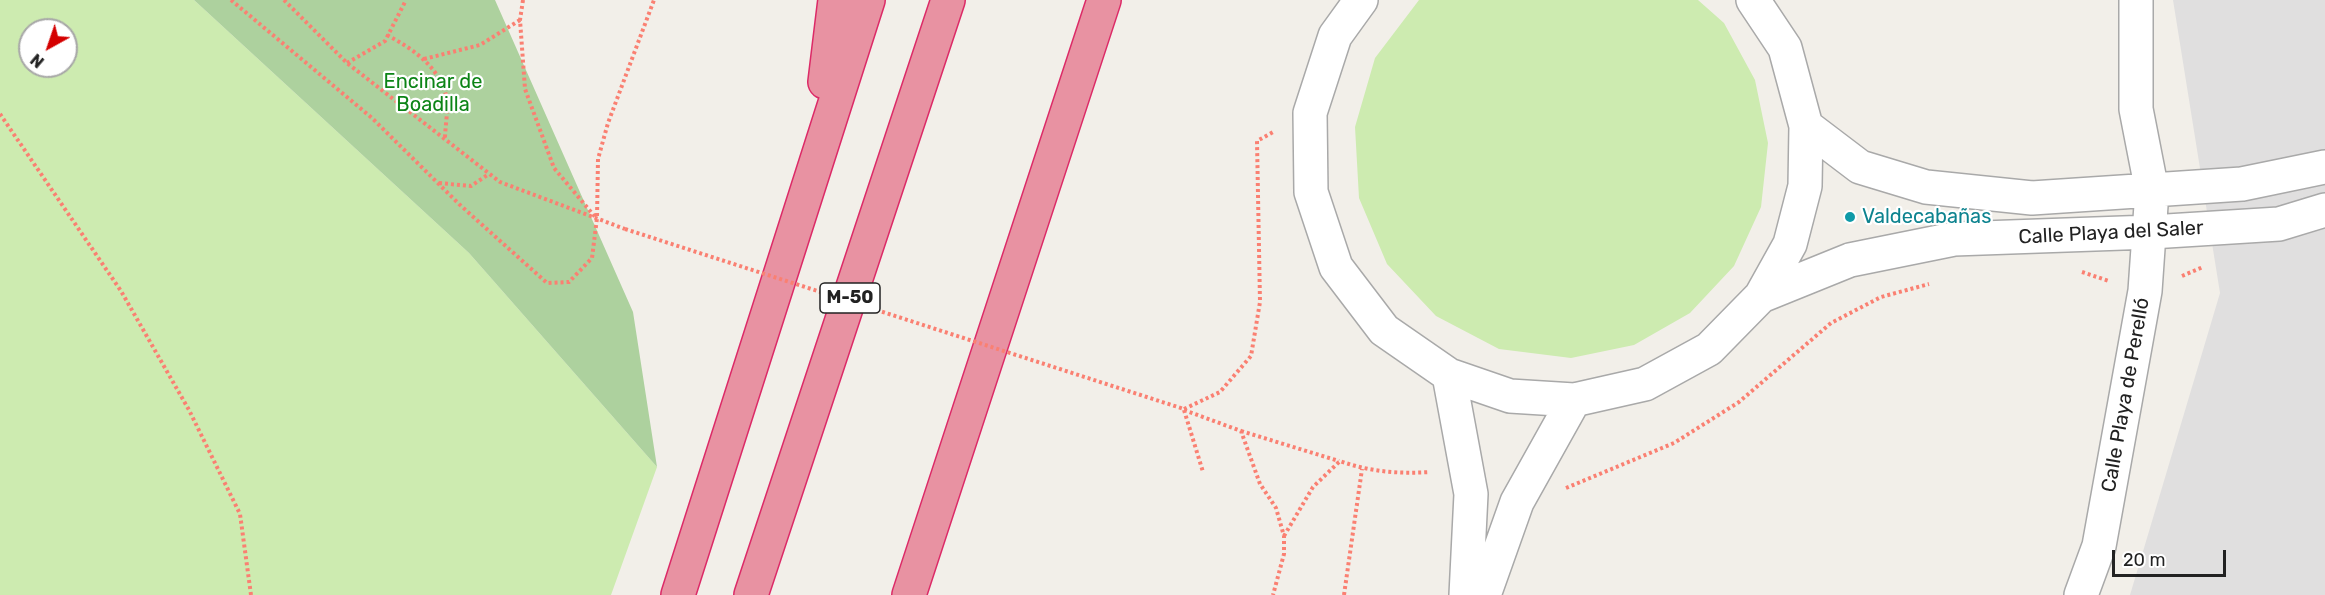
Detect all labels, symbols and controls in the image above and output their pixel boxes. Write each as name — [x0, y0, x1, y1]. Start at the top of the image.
north arrow — [18, 18, 78, 78]
text: N — [27, 50, 48, 72]
park label: Encinar de Boadilla — [384, 70, 482, 117]
place label: Valdecabañas — [1862, 205, 1991, 229]
marker: Valdecabañas — [1843, 210, 1857, 224]
street label: Calle Playa del Saler — [2018, 216, 2204, 250]
road number: M-50 — [820, 283, 880, 313]
street label: Calle Playa de Perelló — [2097, 296, 2155, 494]
scale bar — [2115, 538, 2229, 576]
text: 20 m — [2123, 549, 2165, 571]

